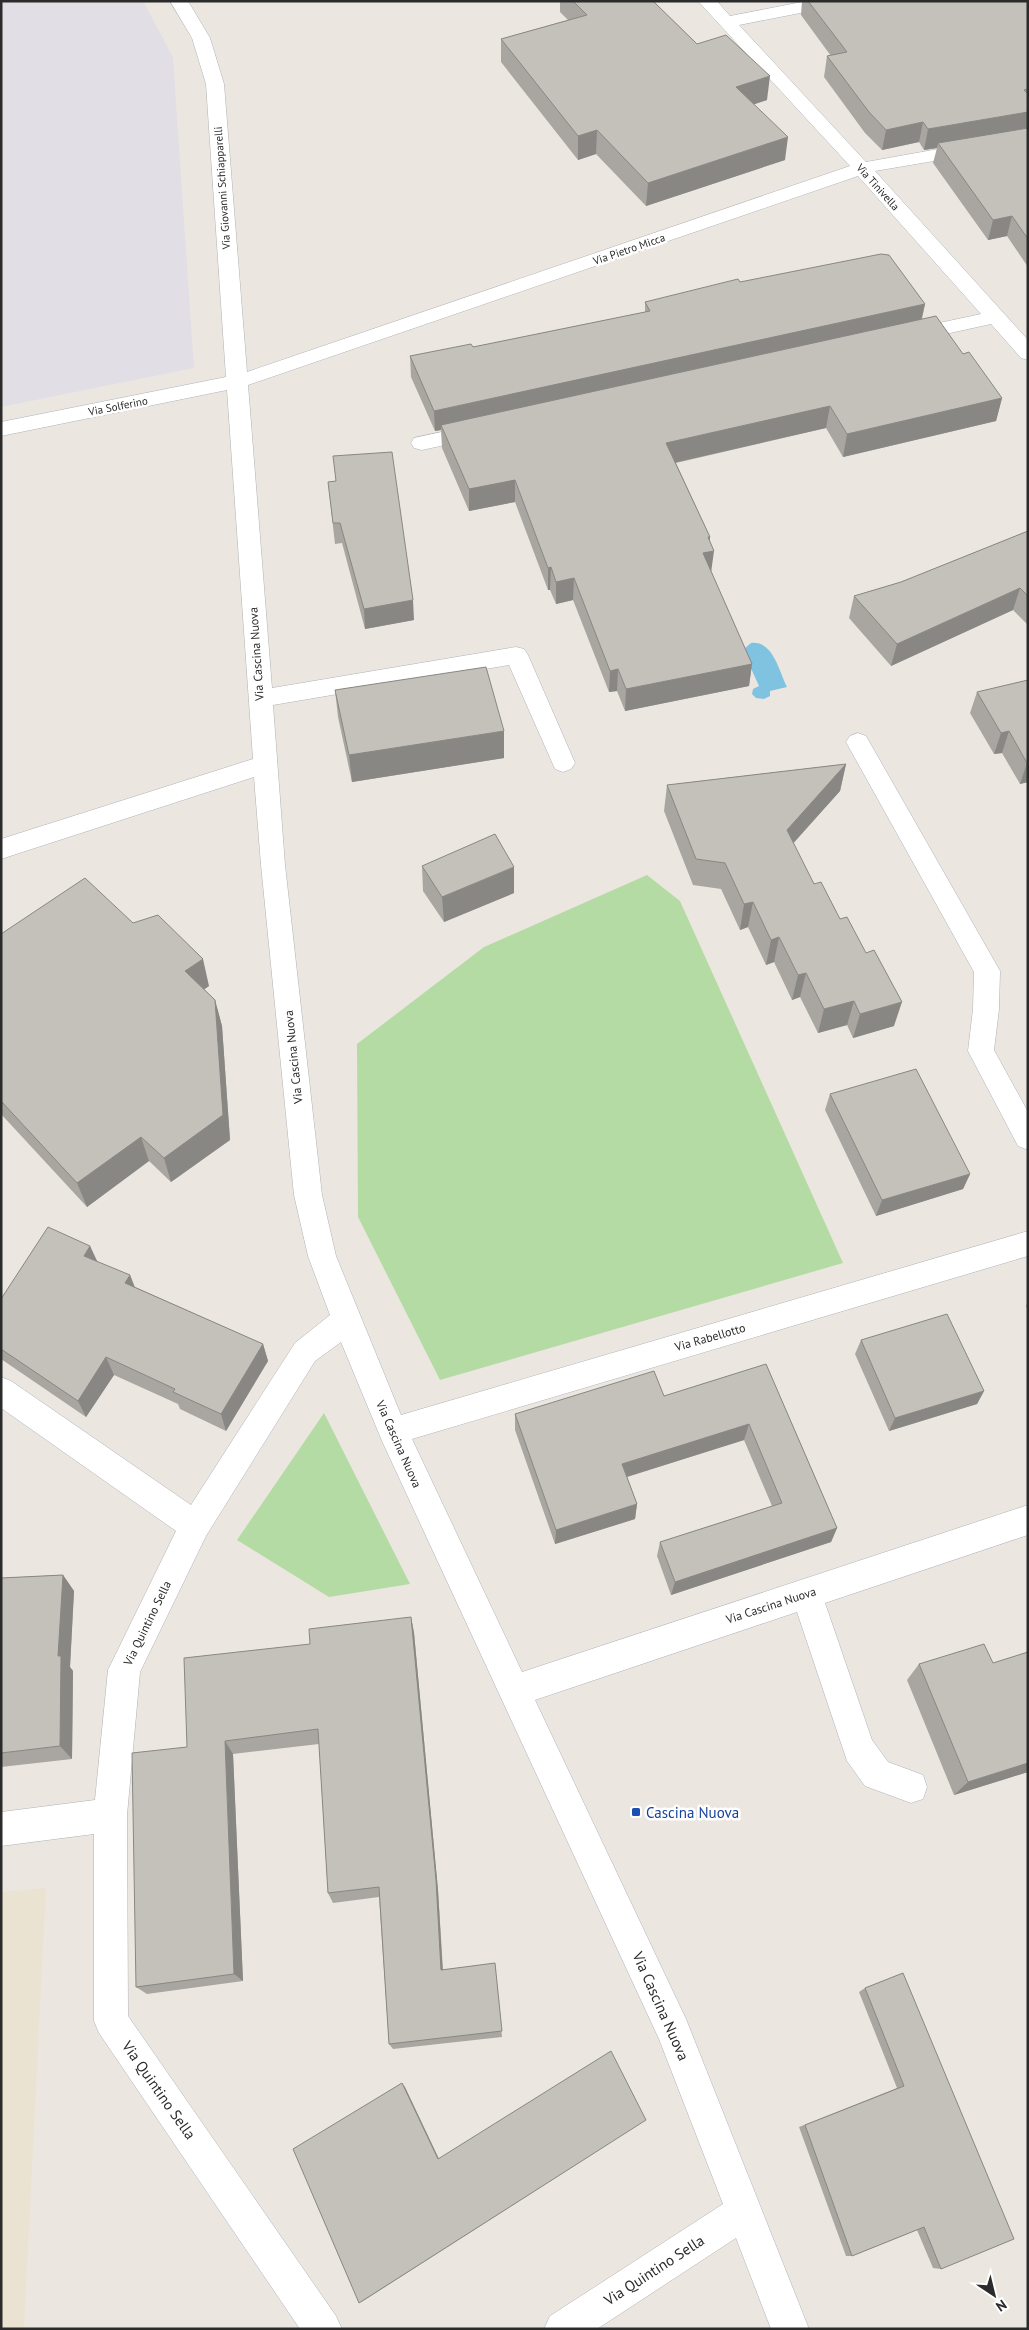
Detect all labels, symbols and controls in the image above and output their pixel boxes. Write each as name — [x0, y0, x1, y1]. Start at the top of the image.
street label: Via Giovanni Schiapparelli — [211, 126, 233, 251]
street label: Via Tinivella — [853, 160, 903, 213]
street label: Via Pietro Micca — [590, 230, 667, 268]
street label: Via Solferino — [86, 393, 149, 419]
street label: Via Cascina Nuova — [245, 607, 267, 702]
street label: Via Cascina Nuova — [281, 1010, 305, 1105]
street label: Via Rabellotto — [672, 1320, 747, 1354]
street label: Via Cascina Nuova — [373, 1397, 425, 1490]
street label: Via Quintino Sella — [120, 1578, 174, 1669]
street label: Via Cascina Nuova — [723, 1583, 818, 1627]
place label: Cascina Nuova — [646, 1803, 739, 1822]
marker: Cascina Nuova — [630, 1806, 642, 1818]
street label: Via Cascina Nuova — [628, 1948, 694, 2063]
street label: Via Quintino Sella — [117, 2036, 200, 2143]
street label: Via Quintino Sella — [599, 2231, 708, 2310]
north arrow — [969, 2270, 1019, 2320]
text: N — [993, 2296, 1010, 2316]

